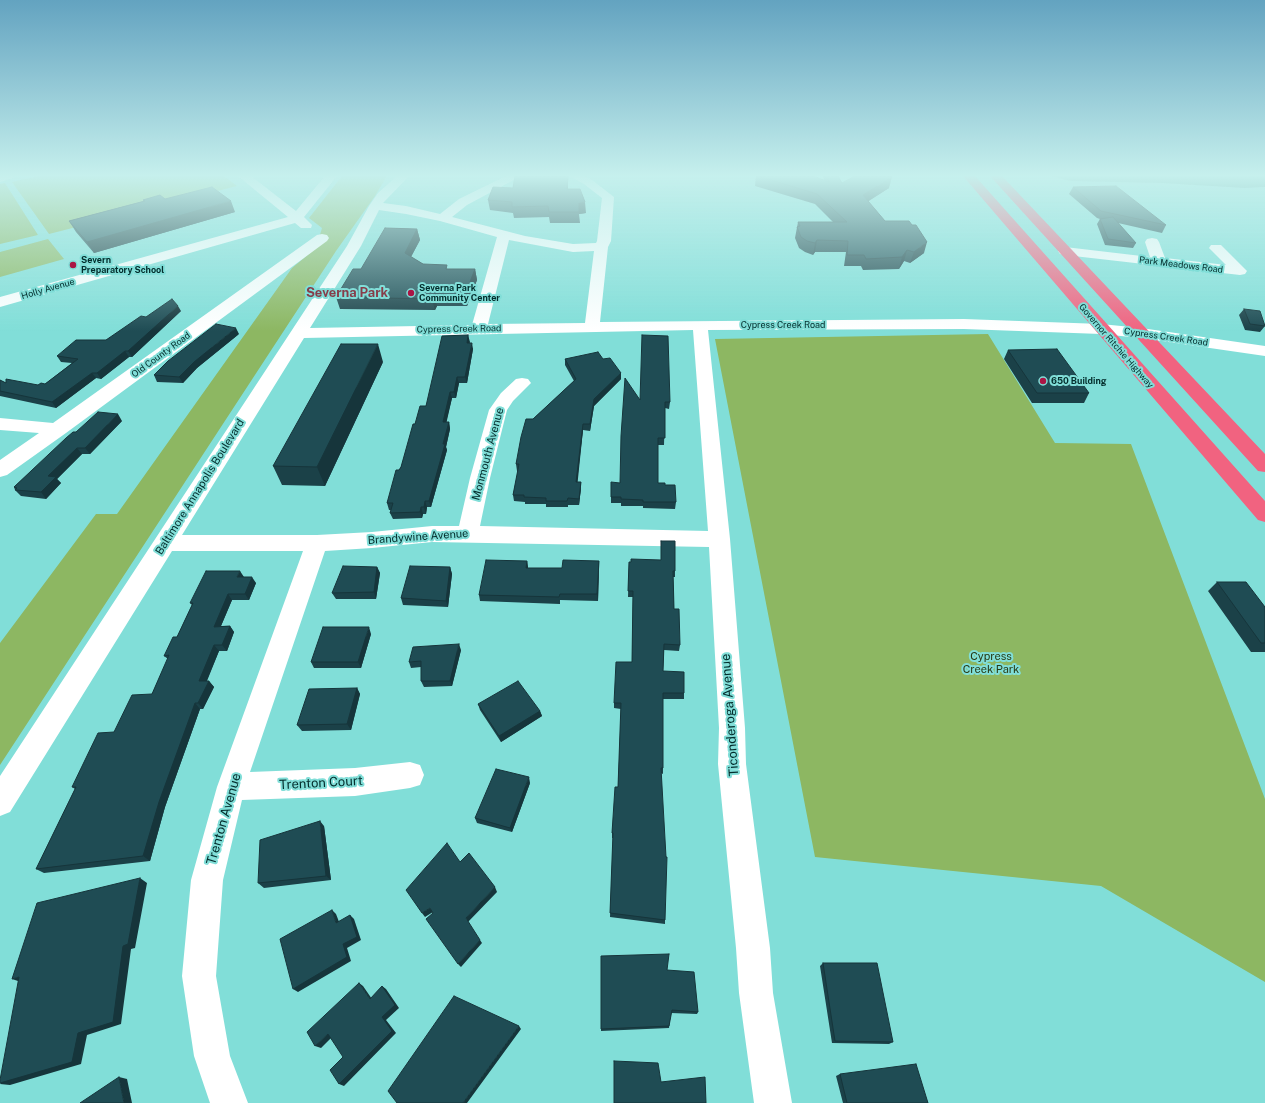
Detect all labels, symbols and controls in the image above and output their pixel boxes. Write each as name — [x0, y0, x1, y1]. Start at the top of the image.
street label: Park Meadows Road — [1138, 254, 1224, 276]
place label: Severn Preparatory School — [81, 255, 164, 276]
marker: Severn Preparatory School — [68, 260, 78, 270]
street label: Holly Avenue — [20, 276, 76, 302]
place label: Severna Park Community Center — [419, 283, 500, 304]
district label: Severna Park — [306, 285, 388, 301]
marker: Severna Park Community Center — [406, 288, 416, 298]
street label: Governor Ritchie Highway — [1076, 302, 1156, 390]
street label: Cypress Creek Road — [741, 320, 825, 330]
street label: Cypress Creek Road — [417, 323, 501, 335]
street label: Cypress Creek Road — [1123, 326, 1209, 348]
street label: Old County Road — [130, 330, 192, 380]
marker: 650 Building — [1038, 376, 1048, 386]
place label: 650 Building — [1051, 376, 1106, 386]
street label: Monmouth Avenue — [469, 406, 507, 502]
street label: Baltimore Annapolis Boulevard — [153, 417, 247, 557]
street label: Brandywine Avenue — [367, 527, 469, 547]
park label: Cypress Creek Park — [963, 650, 1019, 676]
street label: Ticonderoga Avenue — [718, 653, 742, 777]
street label: Trenton Avenue — [203, 771, 245, 867]
street label: Trenton Court — [279, 773, 363, 793]

